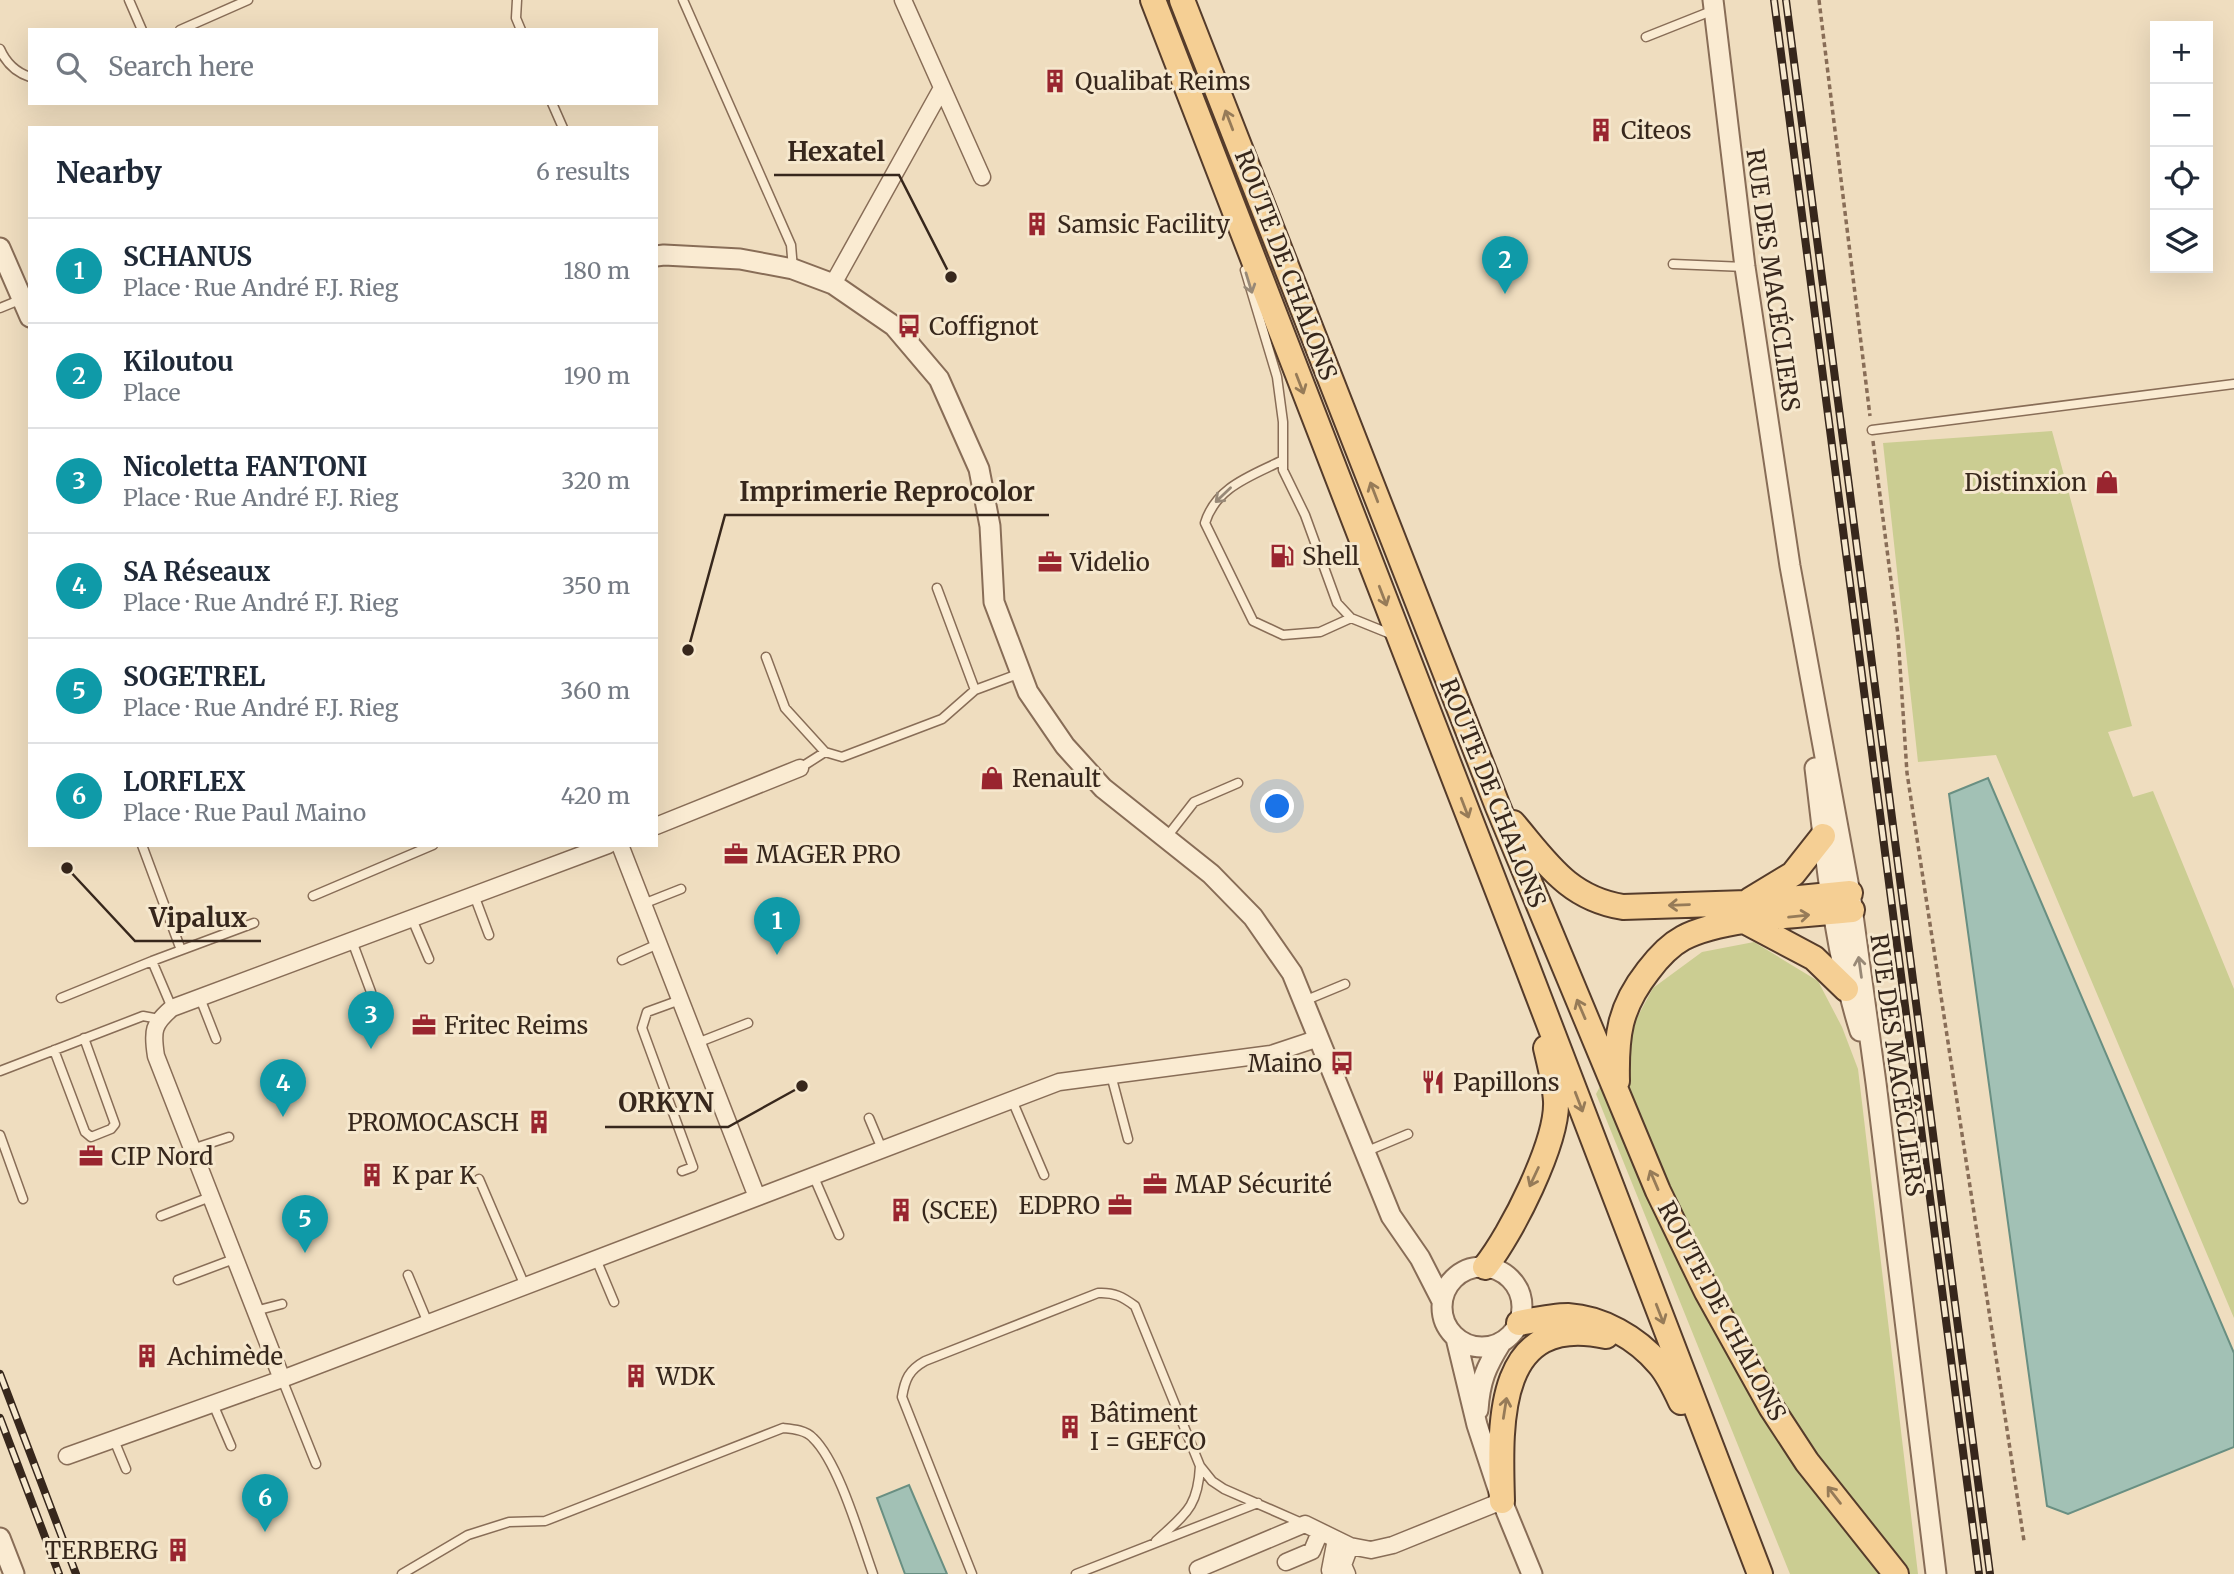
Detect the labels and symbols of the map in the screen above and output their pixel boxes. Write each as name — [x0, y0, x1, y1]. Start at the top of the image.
place label: Qualibat Reims — [1075, 66, 1251, 97]
building icon: Qualibat Reims — [1041, 67, 1069, 95]
one-way arrow — [1222, 110, 1235, 132]
place label: Citeos — [1621, 115, 1691, 146]
building icon: Citeos — [1587, 116, 1615, 144]
callout: Hexatel — [774, 128, 899, 175]
text: Hexatel — [787, 135, 885, 168]
street label: ROUTE DE CHALONS — [1228, 145, 1344, 385]
street label: RUE DES MACÉCLIERS — [1739, 147, 1808, 413]
place label: Samsic Facility — [1057, 209, 1230, 240]
building icon: Samsic Facility — [1023, 210, 1051, 238]
pin: 2 — [1482, 236, 1528, 294]
one-way arrow — [1244, 271, 1257, 293]
place label: Coffignot — [929, 311, 1039, 342]
bus stop icon: Coffignot — [895, 312, 923, 340]
one-way arrow — [1295, 372, 1308, 394]
place label: Distinxion — [1964, 467, 2087, 498]
callout: Imprimerie Reprocolor — [725, 468, 1049, 515]
shop icon: Distinxion — [2093, 468, 2121, 496]
text: Imprimerie Reprocolor — [739, 475, 1035, 508]
one-way arrow — [1367, 481, 1380, 503]
one-way arrow — [1214, 487, 1232, 503]
place label: Shell — [1302, 541, 1359, 572]
fuel station icon: Shell — [1268, 542, 1296, 570]
place label: Videlio — [1069, 547, 1150, 578]
office icon: Videlio — [1036, 548, 1064, 576]
one-way arrow — [1377, 584, 1390, 606]
street label: ROUTE DE CHALONS — [1433, 674, 1553, 912]
place label: Renault — [1012, 763, 1102, 794]
shop icon: Renault — [978, 764, 1006, 792]
your location — [1260, 789, 1294, 823]
one-way arrow — [1460, 796, 1473, 818]
place label: MAGER PRO — [756, 839, 901, 870]
office icon: MAGER PRO — [722, 840, 750, 868]
callout: Vipalux — [135, 894, 261, 941]
pin: 1 — [754, 897, 800, 955]
one-way arrow — [1668, 898, 1691, 912]
text: Vipalux — [148, 901, 247, 934]
one-way arrow — [1787, 909, 1810, 922]
street label: RUE DES MACÉCLIERS — [1863, 932, 1932, 1198]
one-way arrow — [1853, 956, 1866, 979]
pin: 3 — [348, 991, 394, 1049]
one-way arrow — [1574, 999, 1587, 1021]
place label: Fritec Reims — [444, 1010, 588, 1041]
office icon: Fritec Reims — [410, 1011, 438, 1039]
place label: Maino — [1248, 1048, 1322, 1079]
bus stop icon: Maino — [1328, 1049, 1356, 1077]
pin: 4 — [260, 1059, 306, 1117]
place label: Papillons — [1453, 1067, 1560, 1098]
restaurant icon: Papillons — [1419, 1068, 1447, 1096]
callout: ORKYN — [605, 1080, 728, 1127]
text: ORKYN — [618, 1086, 714, 1119]
one-way arrow — [1574, 1090, 1586, 1112]
place label: PROMOCASCH — [347, 1107, 519, 1138]
building icon: PROMOCASCH — [525, 1108, 553, 1136]
place label: CIP Nord — [111, 1141, 213, 1172]
office icon: CIP Nord — [77, 1142, 105, 1170]
place label: K par K — [392, 1160, 477, 1191]
building icon: K par K — [358, 1161, 386, 1189]
one-way arrow — [1527, 1166, 1540, 1188]
place label: MAP Sécurité — [1175, 1169, 1332, 1200]
office icon: MAP Sécurité — [1141, 1170, 1169, 1198]
one-way arrow — [1647, 1170, 1660, 1191]
place label: EDPRO — [1018, 1190, 1100, 1221]
office icon: EDPRO — [1106, 1191, 1134, 1219]
pin: 5 — [282, 1195, 328, 1253]
place label: (SCEE) — [921, 1195, 998, 1226]
building icon: (SCEE) — [887, 1196, 915, 1224]
street label: ROUTE DE CHALONS — [1651, 1196, 1793, 1426]
one-way arrow — [1655, 1303, 1668, 1324]
place label: Achimède — [166, 1341, 283, 1372]
building icon: Achimède — [133, 1342, 161, 1370]
place label: WDK — [655, 1361, 716, 1392]
building icon: WDK — [622, 1362, 650, 1390]
one-way arrow — [1499, 1397, 1512, 1420]
place label: Bâtiment I = GEFCO — [1090, 1398, 1206, 1457]
building icon: Bâtiment I = GEFCO — [1056, 1413, 1084, 1441]
pin: 6 — [242, 1474, 288, 1532]
one-way arrow — [1826, 1487, 1841, 1505]
place label: TERBERG — [45, 1535, 159, 1566]
building icon: TERBERG — [164, 1536, 192, 1564]

